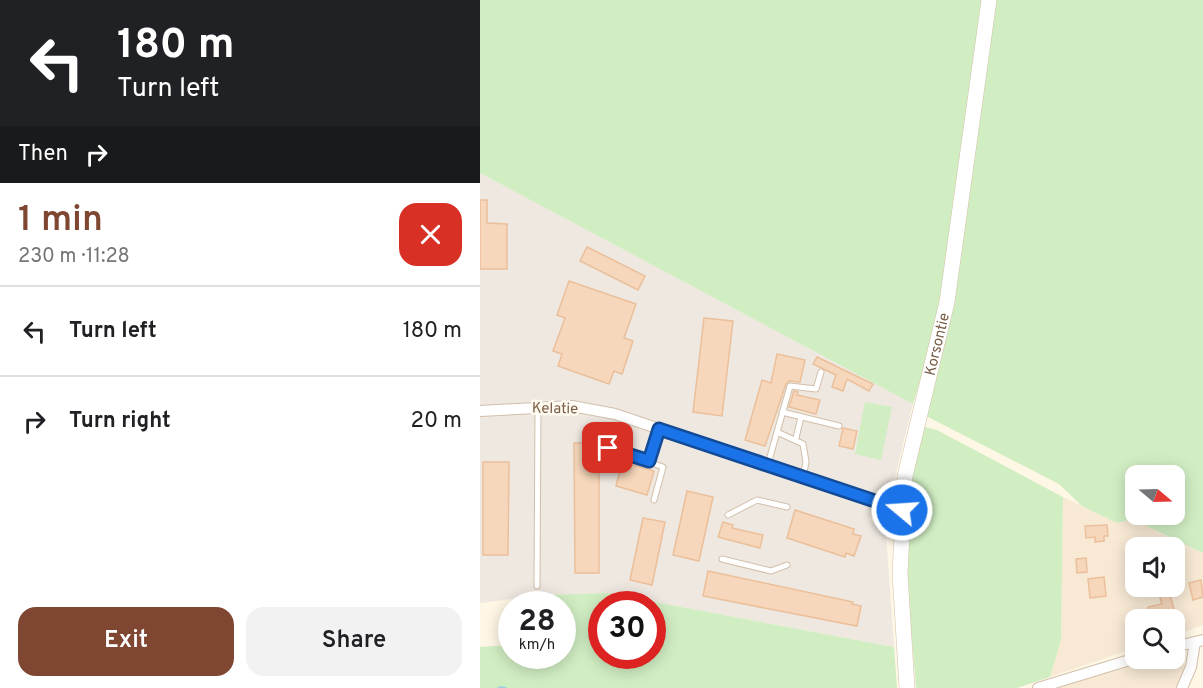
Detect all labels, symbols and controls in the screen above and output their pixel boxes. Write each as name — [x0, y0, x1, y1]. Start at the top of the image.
text: 180 m — [117, 20, 234, 73]
icon: left — [18, 24, 96, 102]
text: Turn left — [117, 72, 219, 106]
icon: right — [80, 138, 113, 171]
text: Then — [18, 141, 68, 168]
text: 1 min — [18, 198, 103, 244]
button: close — [399, 203, 462, 266]
text: 230 m · 11:28 — [18, 244, 130, 270]
street label: Korsontie — [922, 311, 955, 378]
icon: left — [18, 315, 51, 348]
text: Turn left — [69, 318, 157, 345]
text: 180 m — [403, 318, 462, 345]
street label: Kelatie — [532, 400, 578, 419]
icon: right — [18, 405, 51, 438]
text: Turn right — [69, 408, 171, 435]
text: 20 m — [411, 408, 462, 435]
pin — [582, 422, 633, 473]
icon: arrive — [591, 431, 624, 464]
north arrow — [1125, 465, 1185, 525]
map controls — [1125, 465, 1185, 669]
position arrow — [870, 478, 934, 542]
button: sound — [1125, 537, 1185, 597]
speed limit sign: 30 — [588, 591, 666, 669]
text: 28 — [518, 604, 556, 641]
button: Exit — [18, 607, 234, 676]
button: Share — [246, 607, 462, 676]
button: search — [1125, 609, 1185, 669]
text: km/h — [519, 636, 555, 655]

